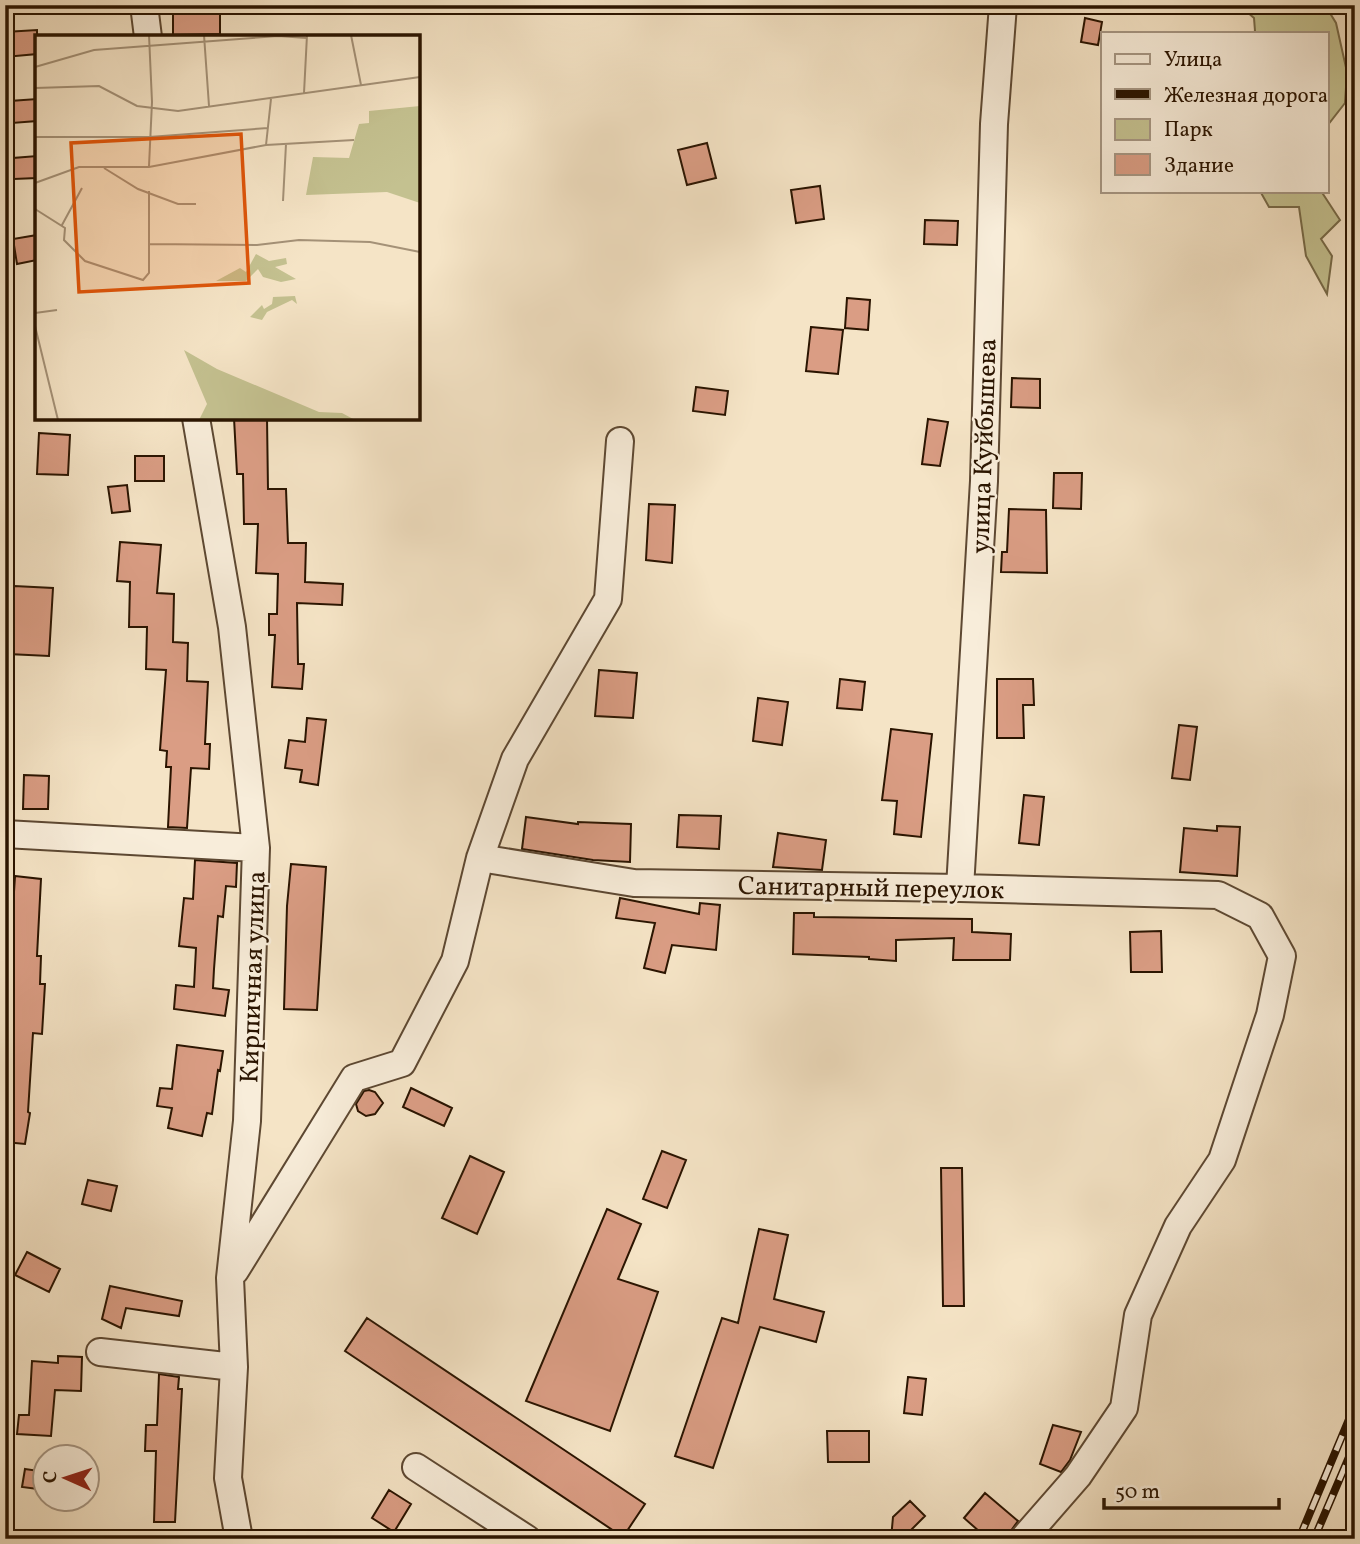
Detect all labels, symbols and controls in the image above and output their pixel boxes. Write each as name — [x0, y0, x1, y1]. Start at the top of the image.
legend — [1101, 32, 1328, 192]
inset map — [35, 35, 420, 420]
text: Улица — [1164, 46, 1222, 75]
text: Железная дорога — [1164, 82, 1328, 111]
text: Парк — [1164, 116, 1213, 145]
text: Здание — [1164, 152, 1234, 181]
street label: улица Куйбышева — [963, 338, 1007, 554]
street label: Санитарный переулок — [737, 869, 1005, 909]
street label: Кирпичная улица — [232, 870, 276, 1084]
north arrow — [32, 1442, 102, 1512]
scale bar — [1104, 1467, 1280, 1511]
text: С — [38, 1470, 64, 1484]
text: 50 m — [1115, 1478, 1160, 1507]

